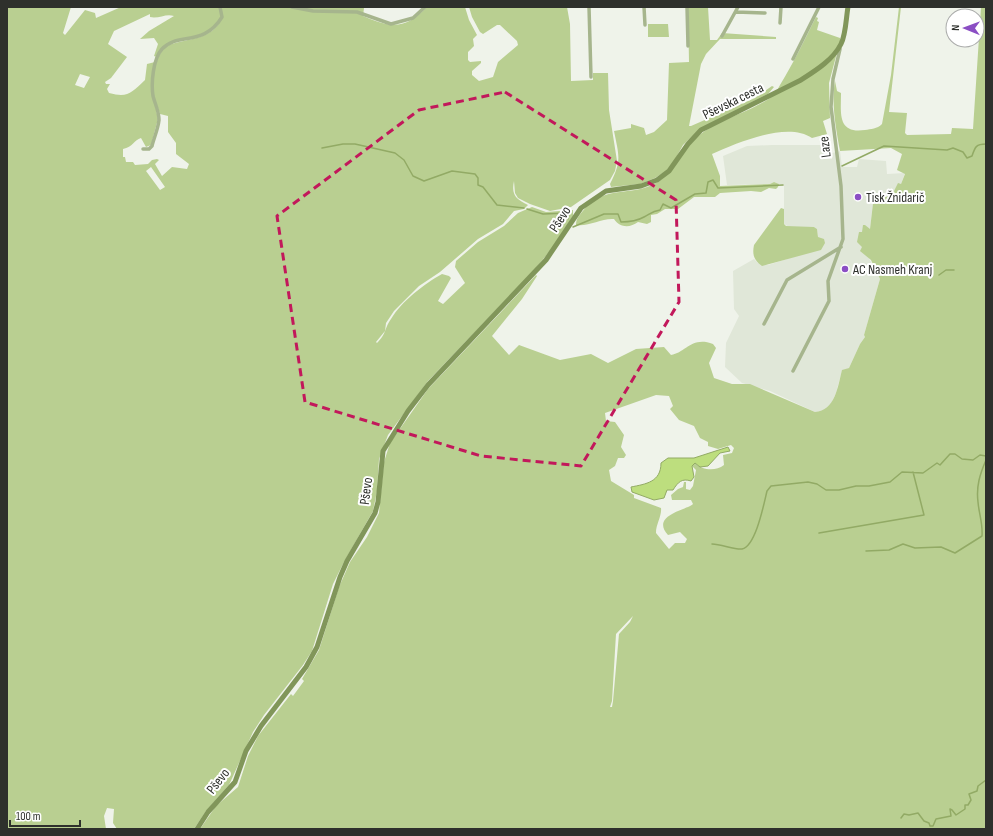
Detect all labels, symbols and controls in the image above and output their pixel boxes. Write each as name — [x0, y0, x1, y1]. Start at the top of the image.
north arrow — [945, 8, 985, 48]
text: N — [949, 25, 962, 31]
street label: Pševska cesta — [700, 79, 766, 123]
street label: Laze — [815, 136, 835, 158]
place label: Tisk Žnidarič — [866, 189, 925, 206]
marker: Tisk Žnidarič — [853, 192, 863, 202]
street label: Pševo — [545, 203, 575, 235]
place label: AC Nasmeh Kranj — [852, 261, 932, 278]
marker: AC Nasmeh Kranj — [840, 264, 850, 274]
street label: Pševo — [356, 476, 376, 506]
street label: Pševo — [203, 765, 233, 797]
scale bar — [10, 802, 80, 828]
text: 100 m — [16, 809, 41, 824]

